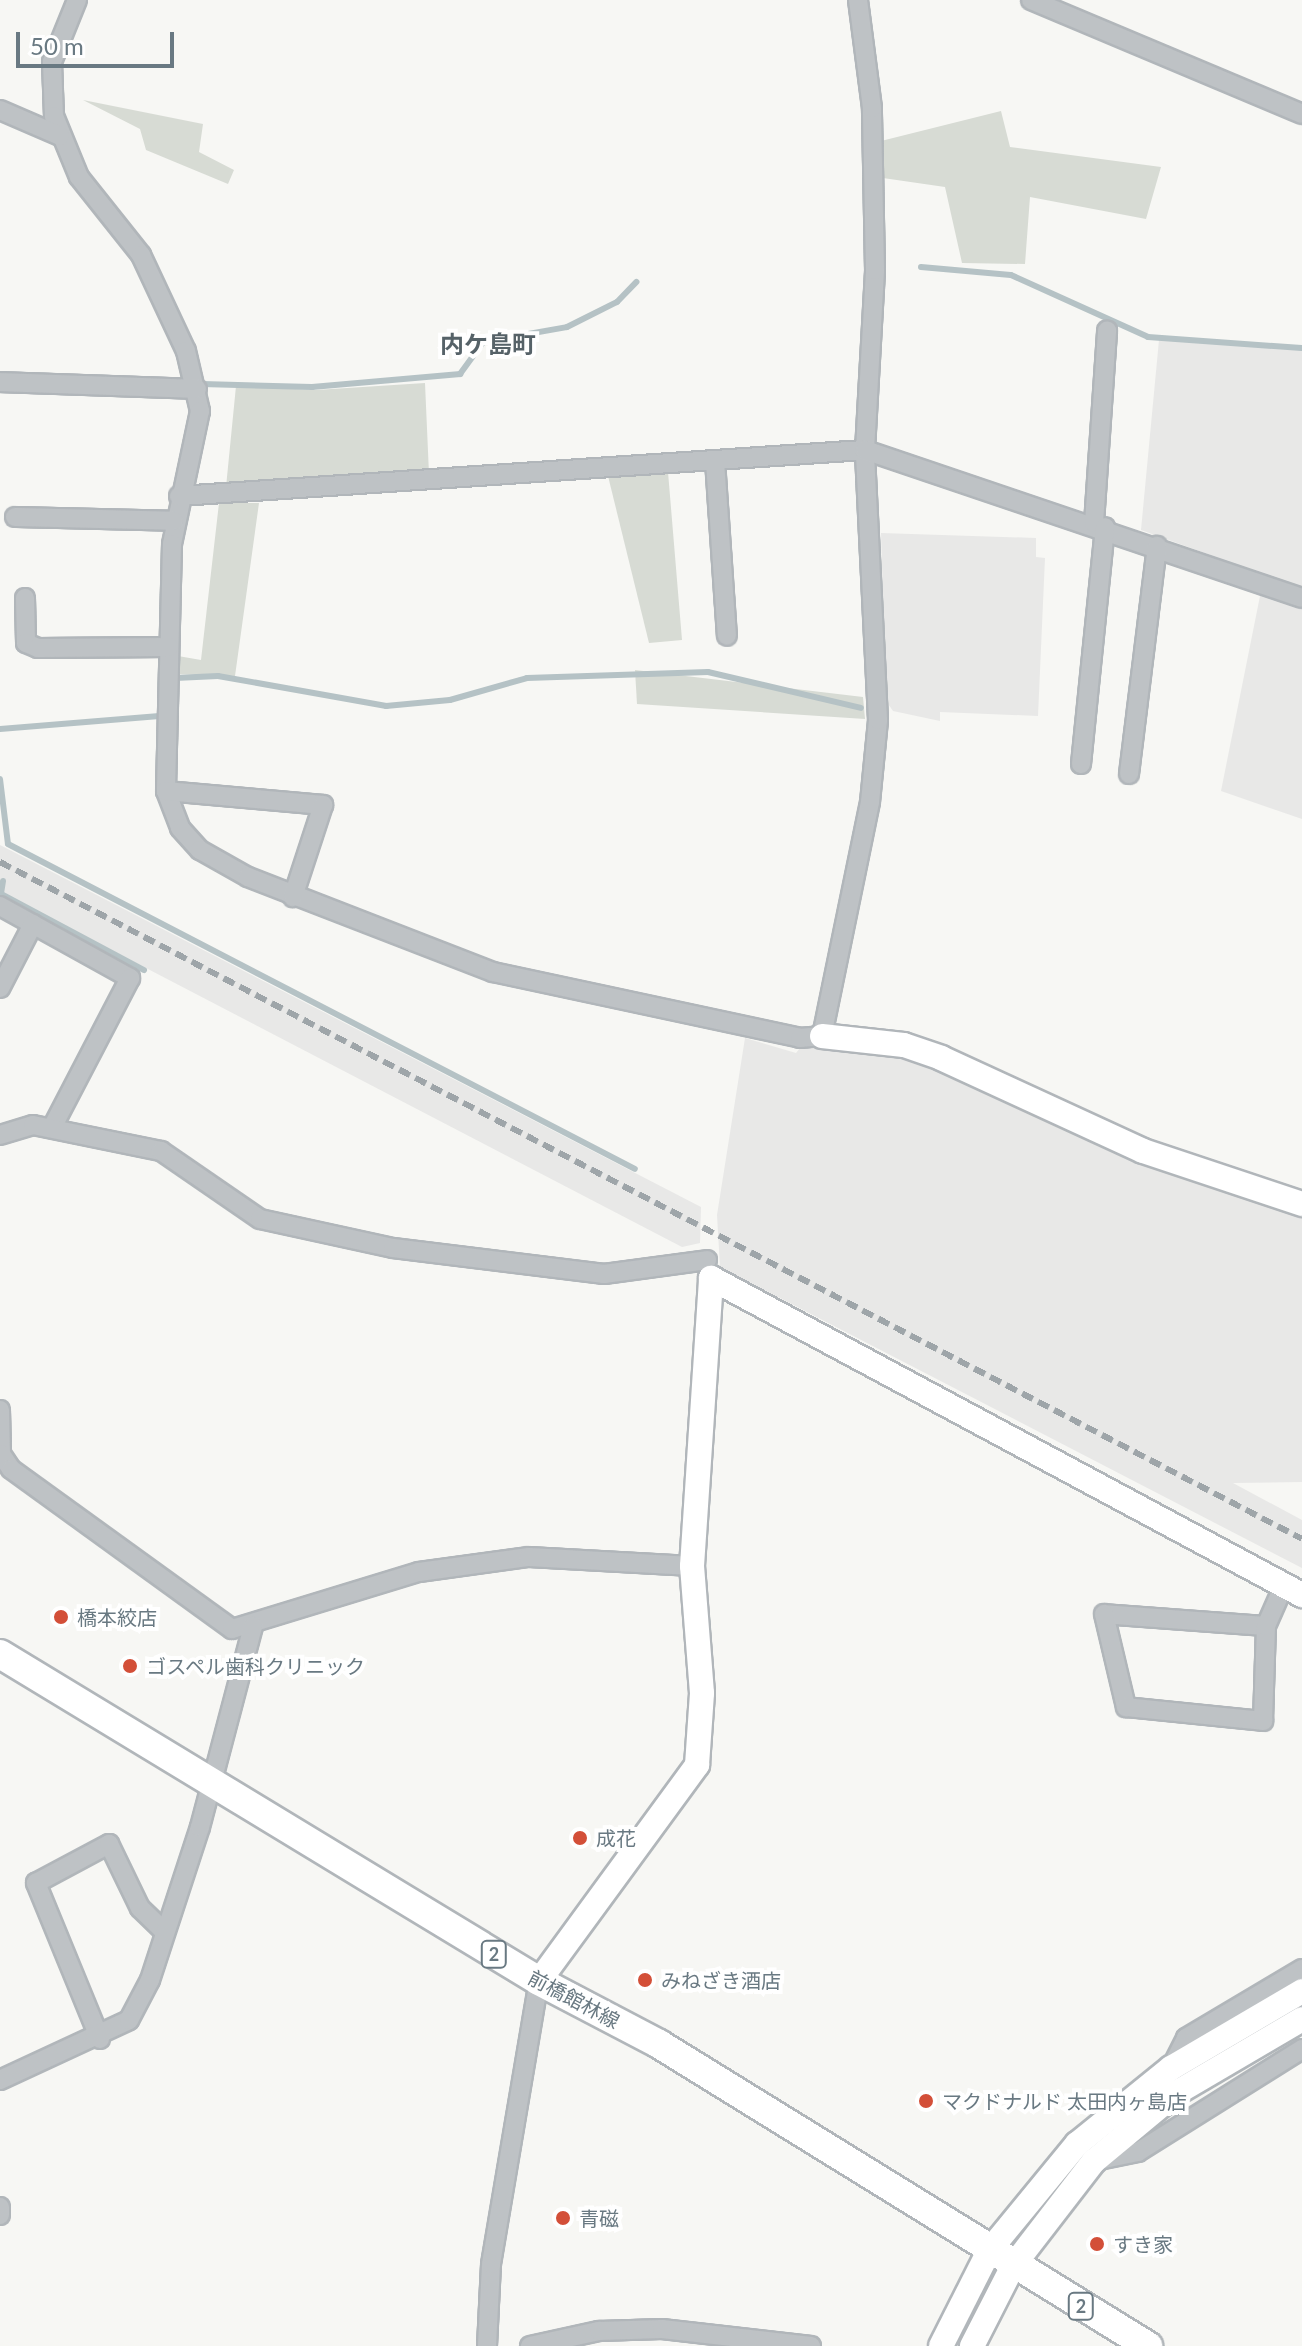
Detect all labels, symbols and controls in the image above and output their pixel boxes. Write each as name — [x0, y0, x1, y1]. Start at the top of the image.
scale bar — [20, 16, 178, 66]
text: 50 m — [30, 31, 84, 60]
district label: 内ケ島町 — [440, 330, 536, 358]
place label: 橋本絞店 — [77, 1605, 157, 1629]
marker: 橋本絞店 — [52, 1608, 70, 1626]
place label: ゴスペル歯科クリニック — [146, 1654, 366, 1678]
marker: ゴスペル歯科クリニック — [121, 1657, 139, 1675]
place label: 成花 — [596, 1826, 636, 1850]
marker: 成花 — [571, 1829, 589, 1847]
road number: 2 — [480, 1940, 508, 1968]
street label: 前橋館林線 — [524, 1965, 624, 2033]
place label: みねざき酒店 — [661, 1968, 781, 1992]
marker: みねざき酒店 — [636, 1971, 654, 1989]
place label: マクドナルド 太田内ヶ島店 — [942, 2089, 1187, 2113]
marker: マクドナルド 太田内ヶ島店 — [917, 2092, 935, 2110]
place label: 青磁 — [579, 2206, 619, 2230]
marker: 青磁 — [554, 2209, 572, 2227]
place label: すき家 — [1113, 2232, 1173, 2256]
marker: すき家 — [1088, 2235, 1106, 2253]
road number: 2 — [1067, 2292, 1095, 2320]

